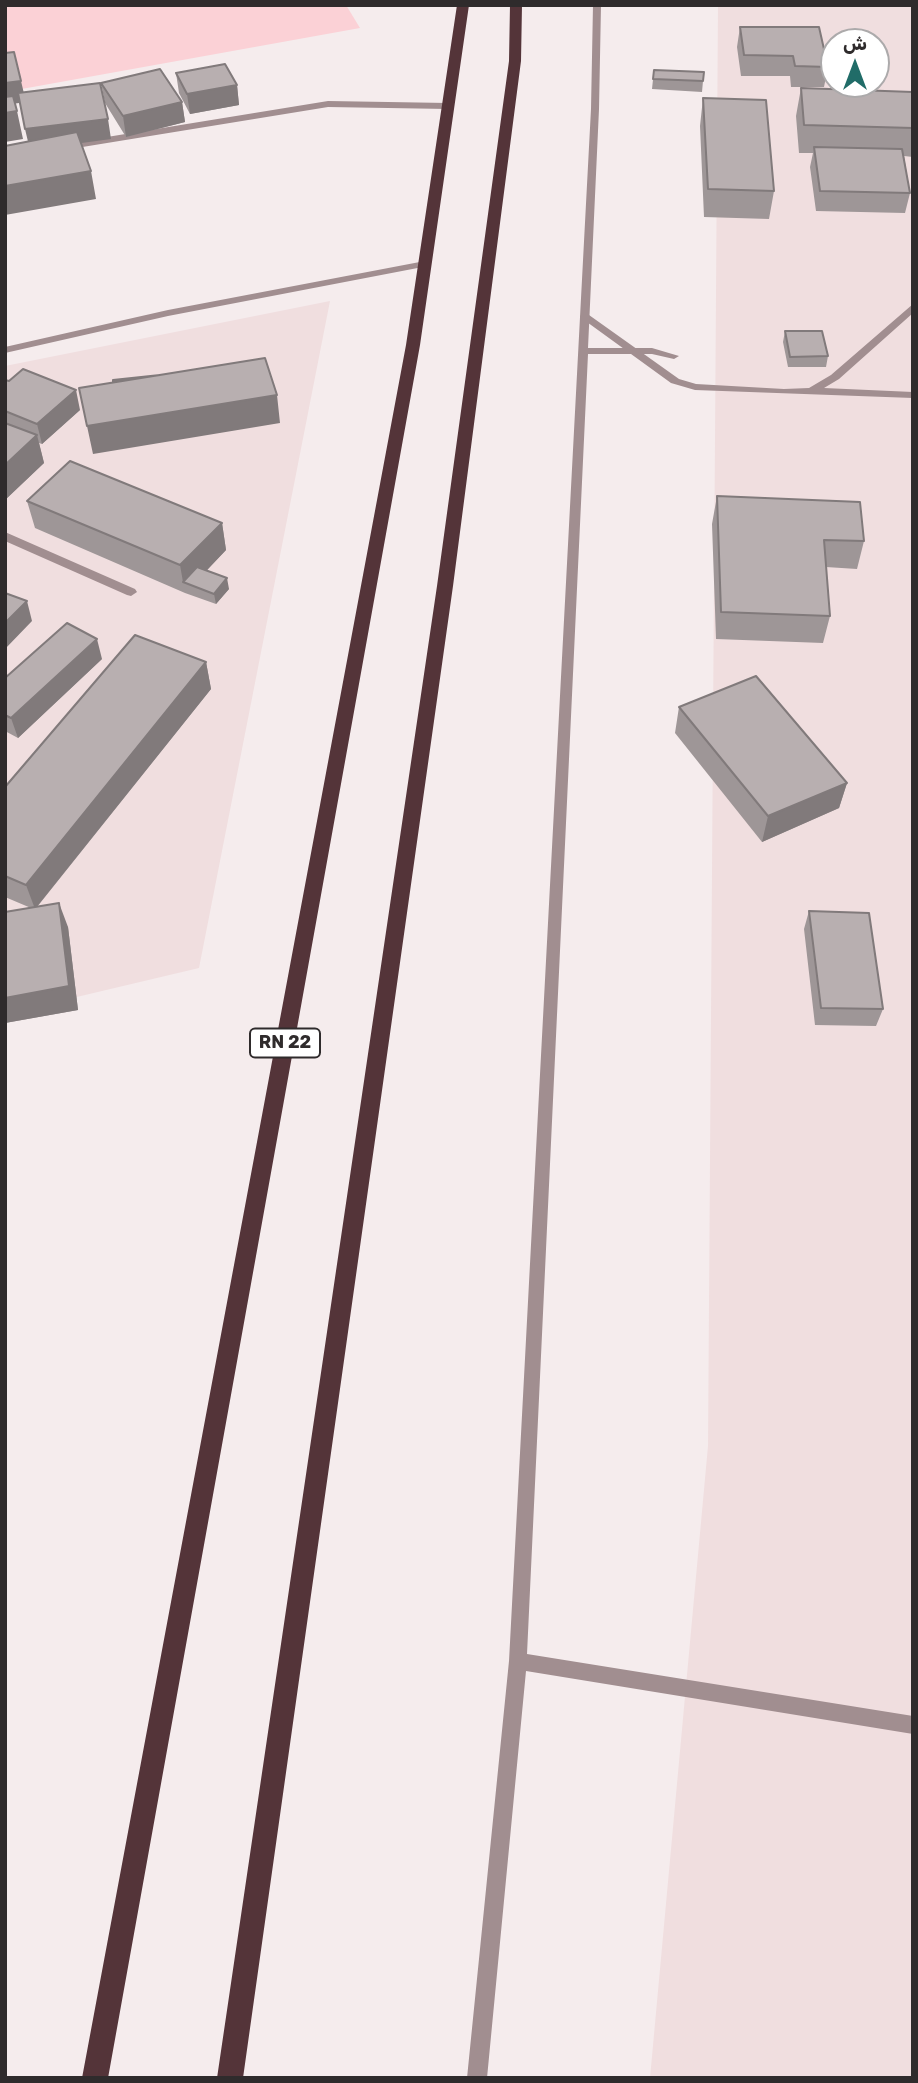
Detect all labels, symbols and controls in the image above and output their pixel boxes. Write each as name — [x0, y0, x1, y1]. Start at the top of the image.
north arrow — [820, 28, 890, 98]
text: ش — [843, 32, 867, 55]
road number: RN 22 — [250, 1028, 320, 1058]

